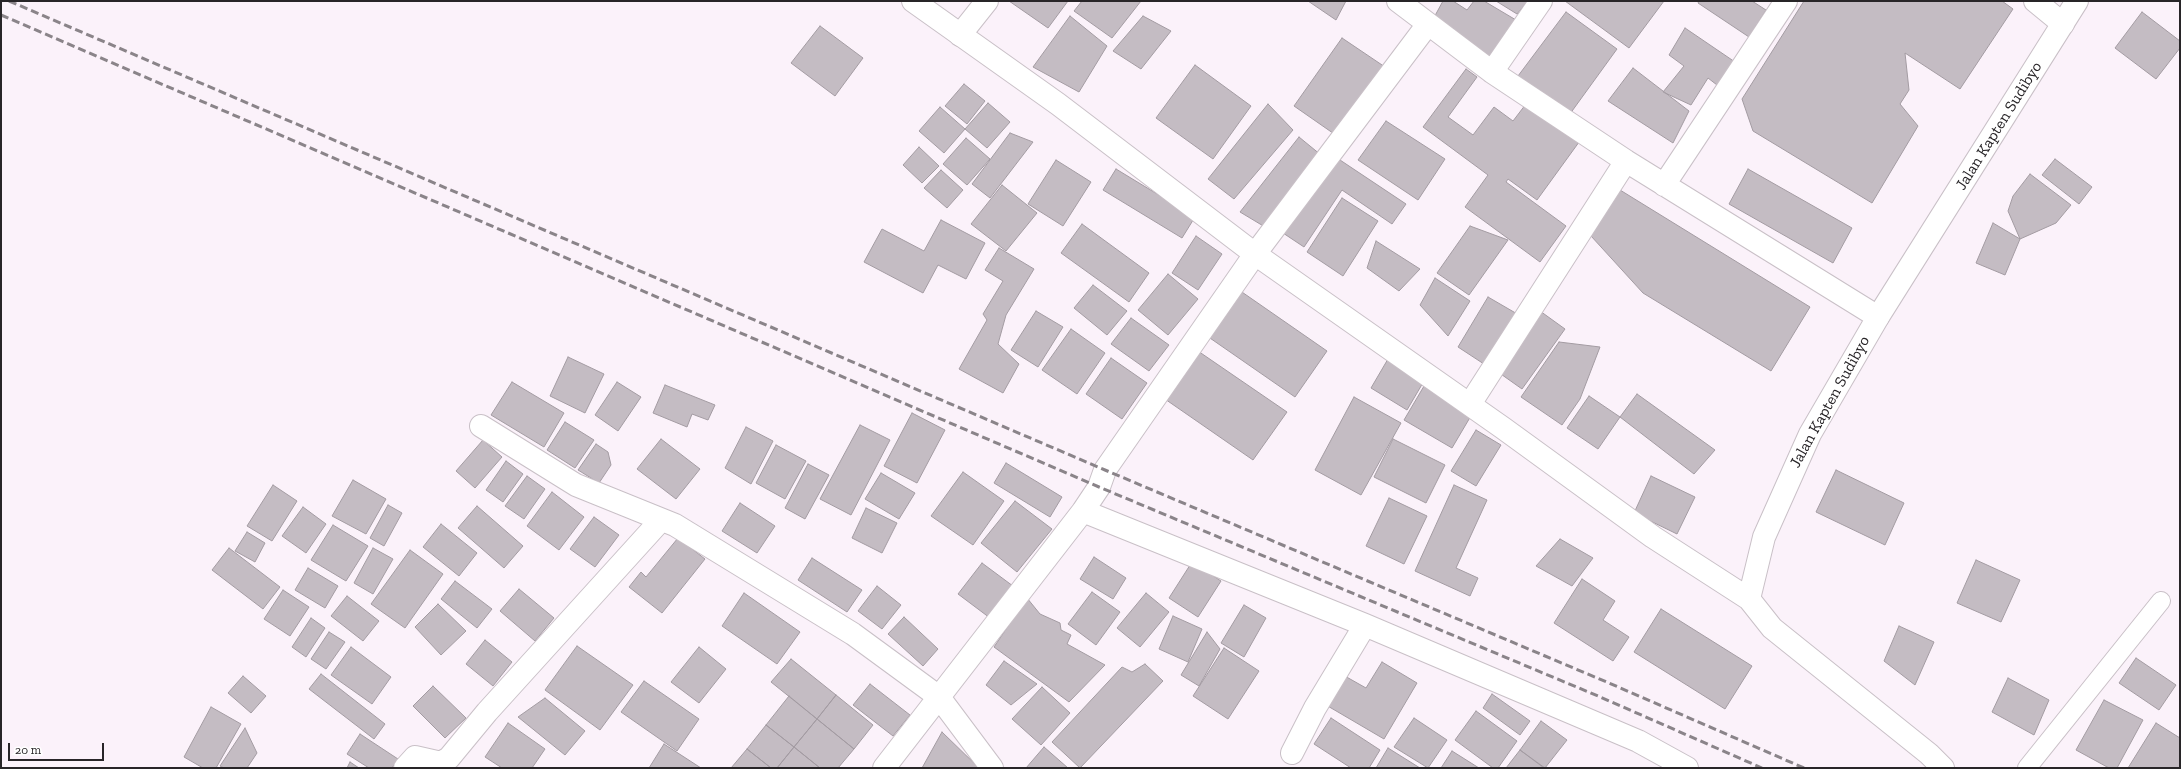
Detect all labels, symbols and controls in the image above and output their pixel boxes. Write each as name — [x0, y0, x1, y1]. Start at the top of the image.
street label: Jalan Kapten Sudibyo — [1952, 58, 2046, 194]
street label: Jalan Kapten Sudibyo — [1786, 333, 1874, 471]
scale bar — [10, 735, 106, 761]
text: 20 m — [15, 743, 41, 757]

